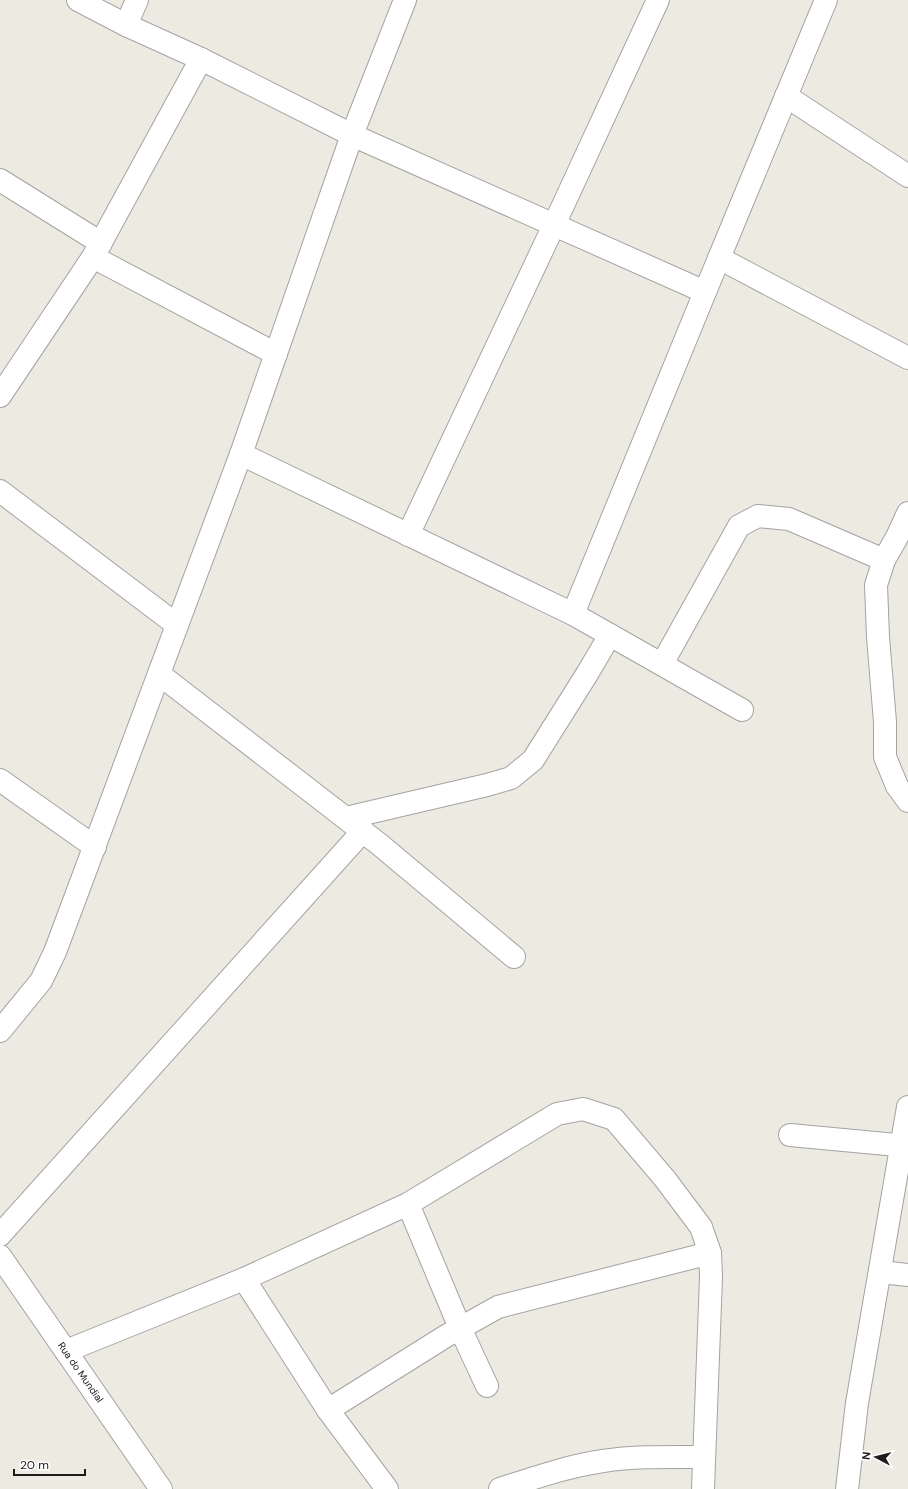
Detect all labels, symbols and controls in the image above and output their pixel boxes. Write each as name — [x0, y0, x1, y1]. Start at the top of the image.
street label: Rua do Mundial — [55, 1340, 106, 1405]
north arrow — [856, 1437, 896, 1477]
scale bar — [14, 1451, 85, 1477]
text: N — [859, 1451, 874, 1461]
text: 20 m — [20, 1457, 49, 1473]

